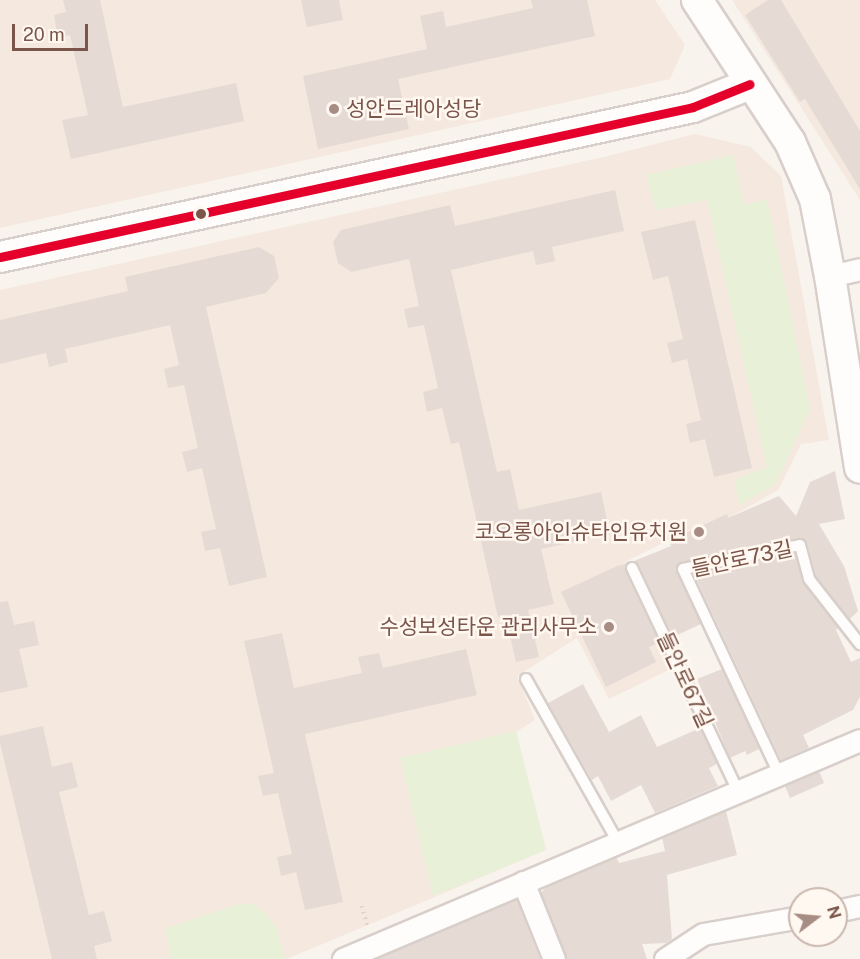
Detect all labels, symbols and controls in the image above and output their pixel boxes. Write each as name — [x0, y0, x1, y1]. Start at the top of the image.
scale bar — [15, 12, 92, 50]
text: 20 m — [23, 24, 65, 45]
place label: 성안드레아성당 — [346, 96, 481, 122]
marker: 성안드레아성당 — [327, 102, 341, 116]
unlabelled marker — [195, 208, 207, 220]
place label: 코오롱아인슈타인유치원 — [474, 519, 687, 545]
marker: 코오롱아인슈타인유치원 — [692, 525, 706, 539]
street label: 들안로73길 — [689, 536, 795, 582]
place label: 수성보성타운 관리사무소 — [379, 614, 597, 640]
marker: 수성보성타운 관리사무소 — [602, 620, 616, 634]
street label: 들안로67길 — [652, 628, 718, 732]
north arrow — [788, 887, 848, 947]
text: N — [823, 904, 845, 921]

